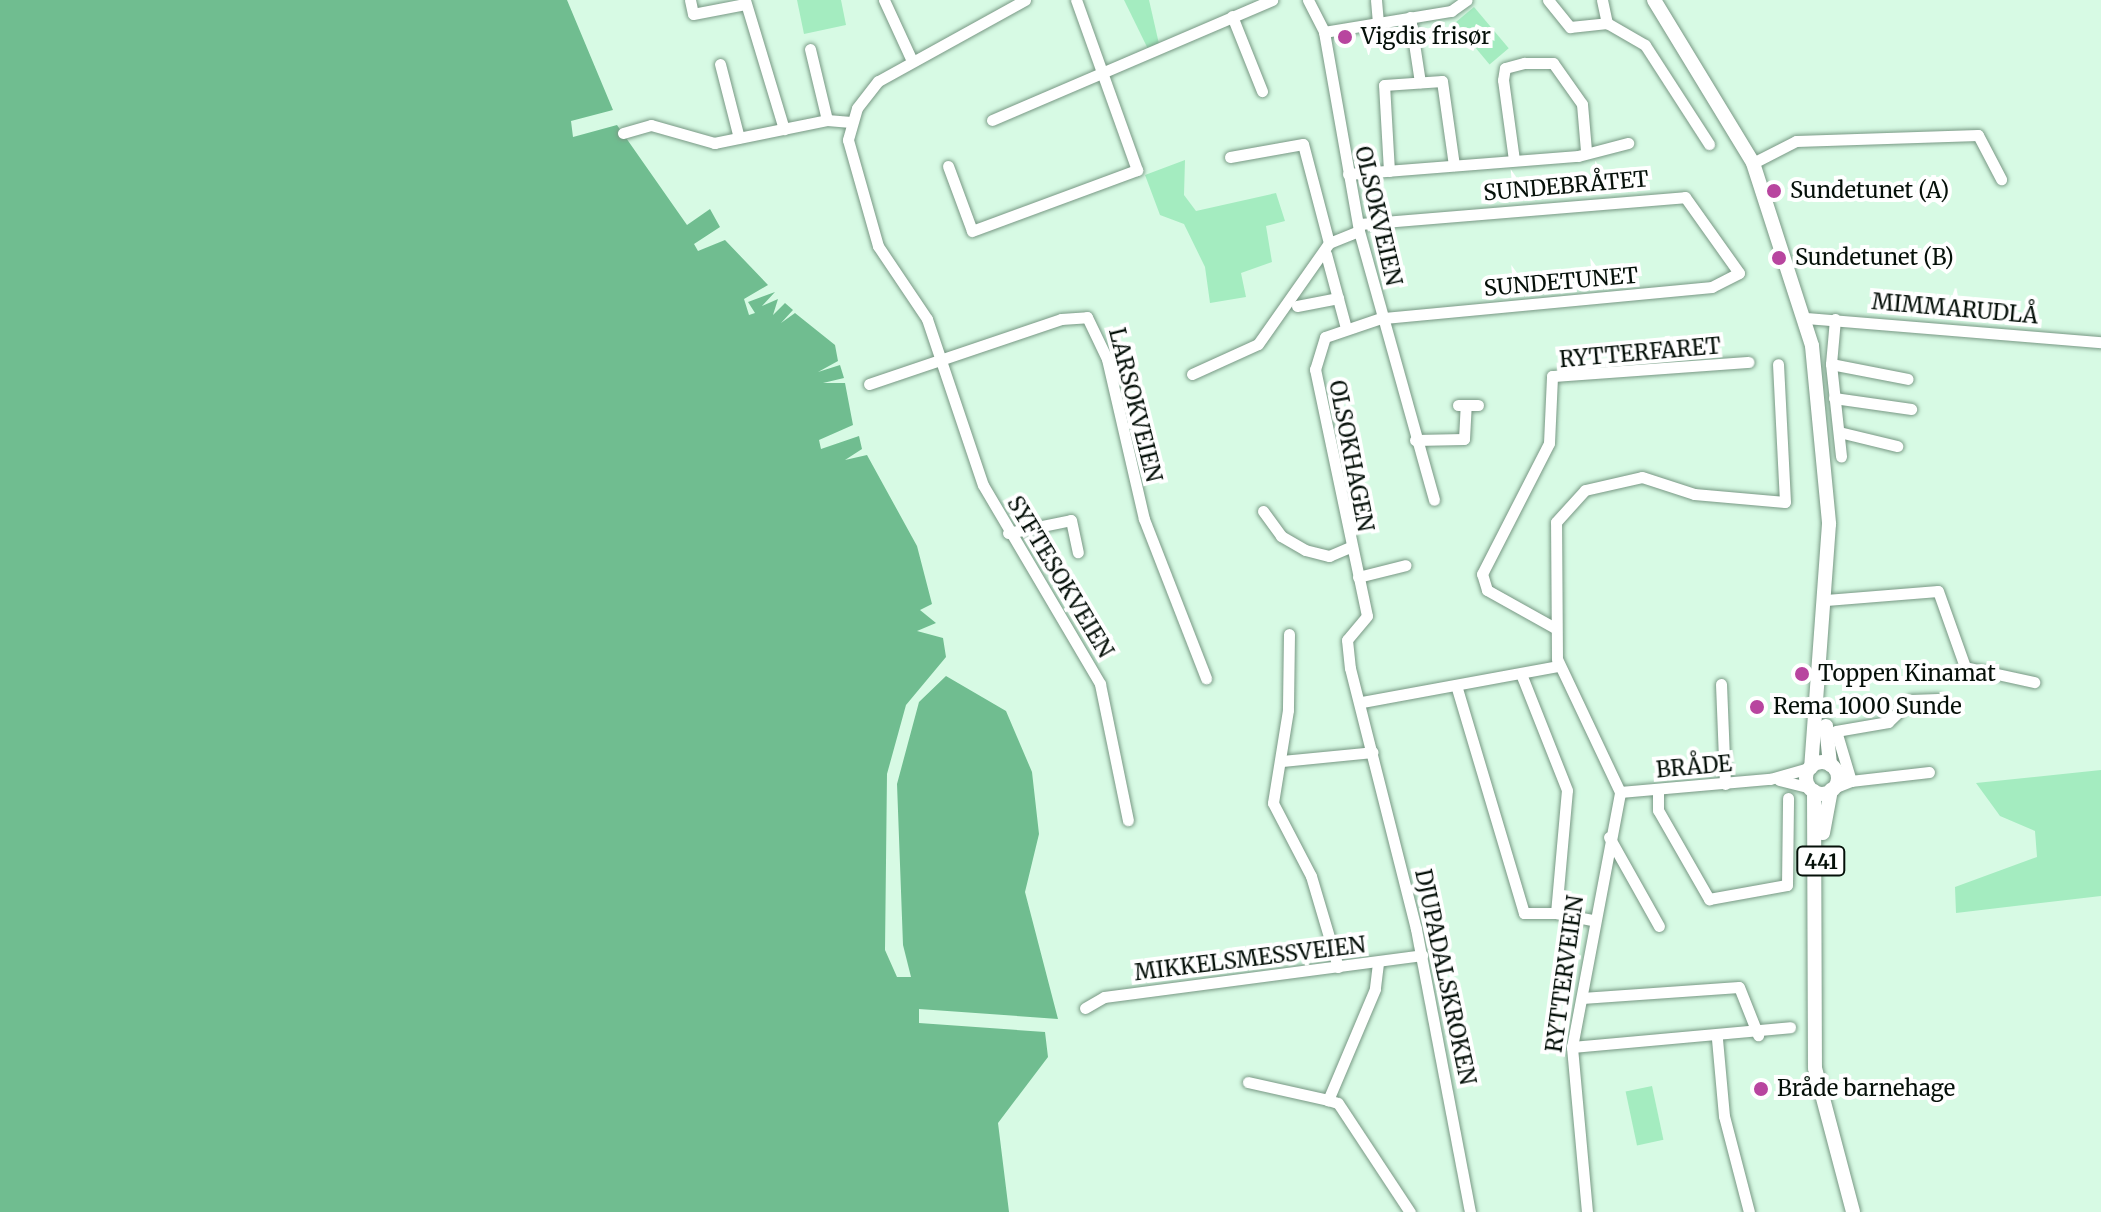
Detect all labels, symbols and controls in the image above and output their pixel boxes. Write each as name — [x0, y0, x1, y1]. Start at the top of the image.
place label: Vigdis frisør — [1361, 24, 1491, 50]
marker: Vigdis frisør — [1336, 28, 1354, 46]
street label: OLSOKVEIEN — [1349, 144, 1407, 288]
street label: SUNDEBRÅTET — [1482, 166, 1650, 206]
place label: Sundetunet (A) — [1790, 178, 1949, 204]
marker: Sundetunet (A) — [1765, 182, 1783, 200]
place label: Sundetunet (B) — [1795, 245, 1954, 271]
marker: Sundetunet (B) — [1770, 249, 1788, 267]
street label: SUNDETUNET — [1483, 262, 1639, 302]
street label: MIMMARUDLÅ — [1871, 289, 2039, 329]
street label: LARSOKVEIEN — [1103, 325, 1167, 485]
street label: RYTTERFARET — [1558, 333, 1722, 373]
street label: OLSOKHAGEN — [1323, 378, 1379, 534]
street label: SYFTESOKVEIEN — [1001, 491, 1119, 663]
place label: Toppen Kinamat — [1818, 661, 1996, 687]
marker: Toppen Kinamat — [1793, 665, 1811, 683]
place label: Rema 1000 Sunde — [1773, 694, 1962, 720]
marker: Rema 1000 Sunde — [1748, 698, 1766, 716]
street label: BRÅDE — [1655, 751, 1733, 783]
road number: 441 — [1795, 845, 1847, 877]
street label: DJUPADALSKROKEN — [1409, 867, 1481, 1087]
street label: RYTTERVEIEN — [1541, 894, 1589, 1054]
street label: MIKKELSMESSVEIEN — [1133, 932, 1367, 986]
place label: Bråde barnehage — [1777, 1076, 1955, 1102]
marker: Bråde barnehage — [1752, 1080, 1770, 1098]

